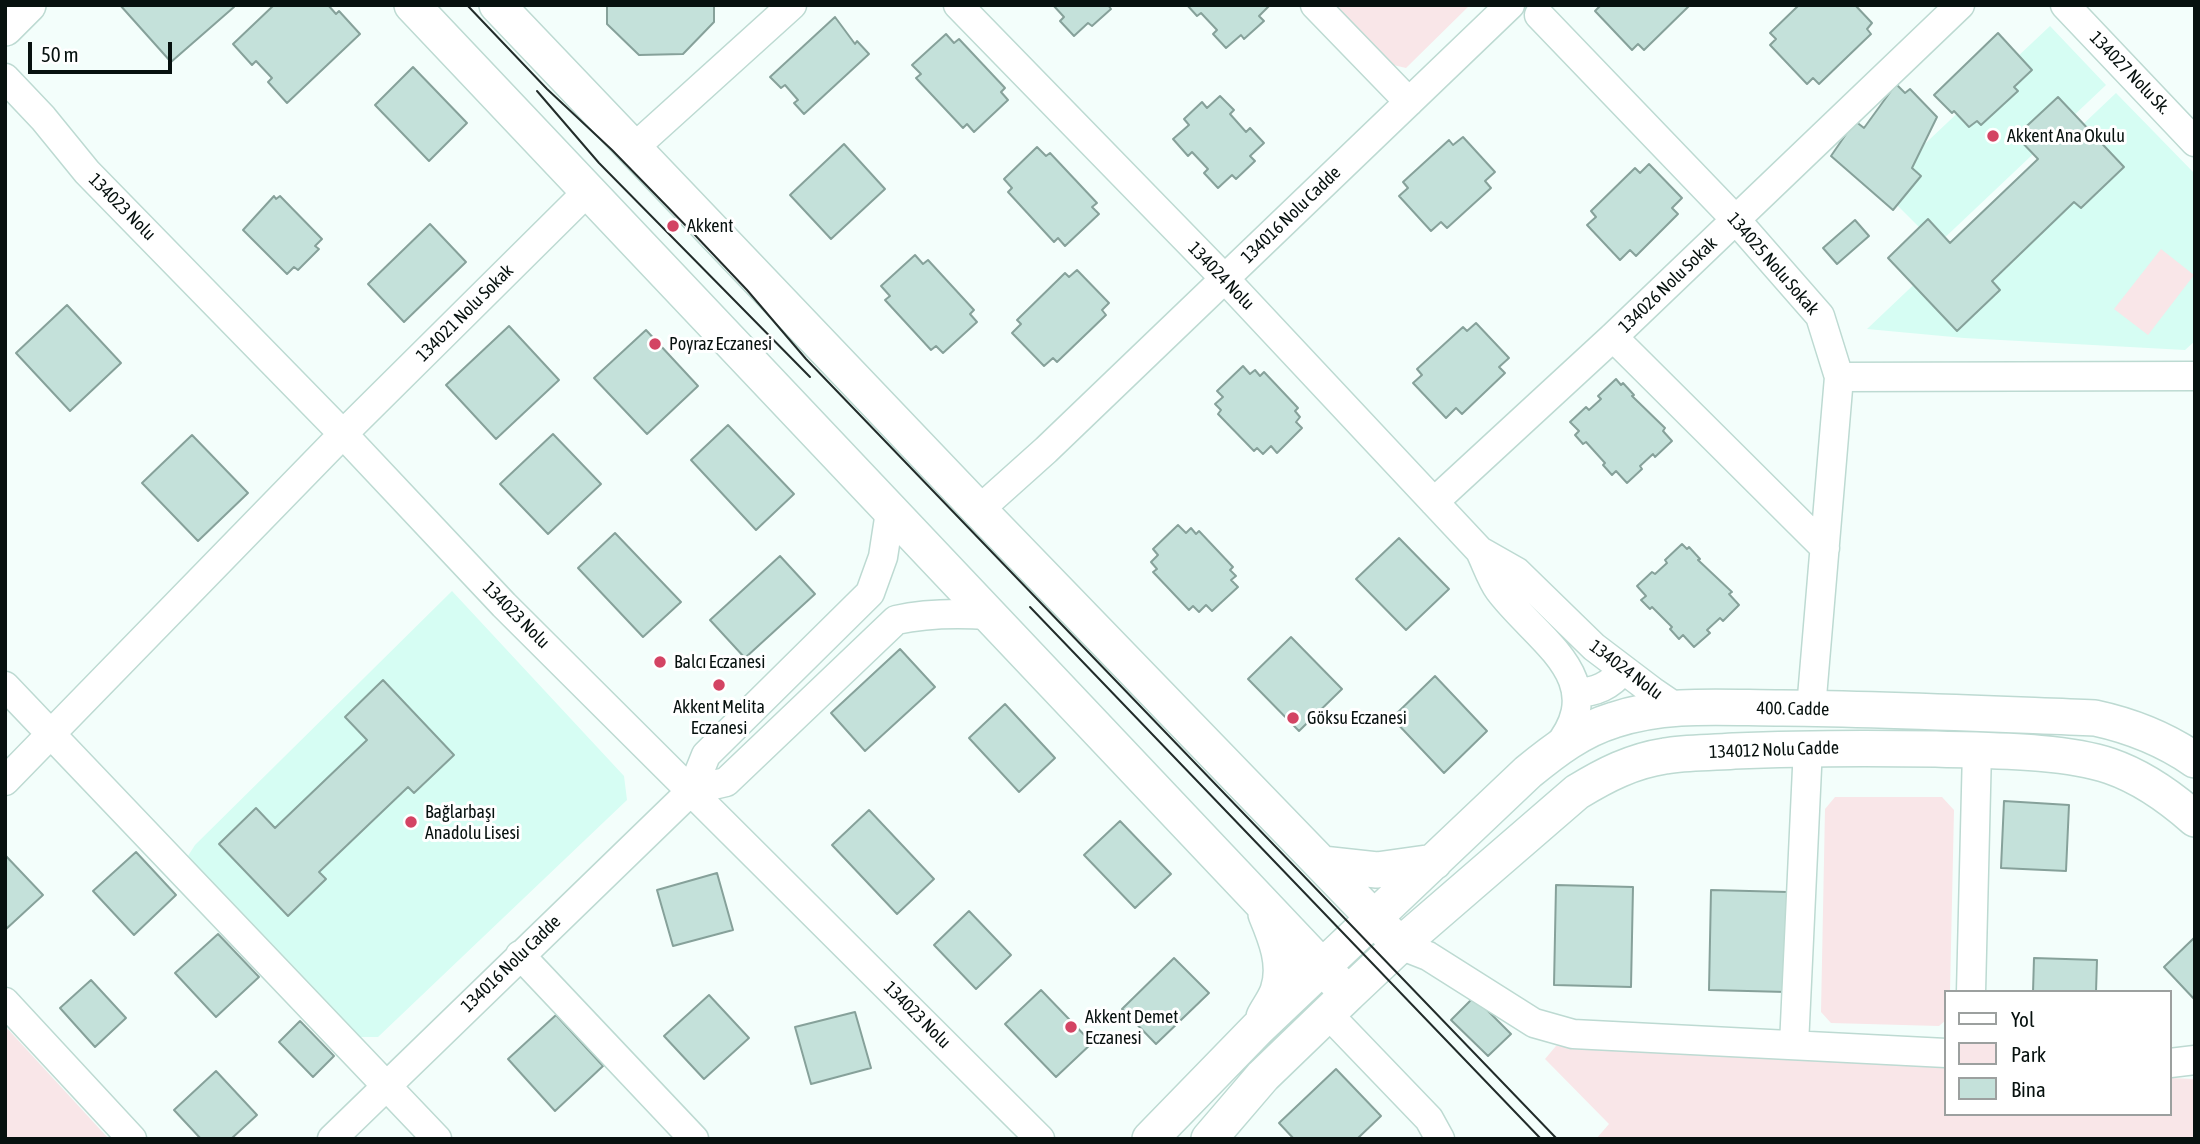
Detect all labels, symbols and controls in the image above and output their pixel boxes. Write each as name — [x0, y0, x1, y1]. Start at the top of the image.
street label: 134027 Nolu Sk. — [2085, 27, 2175, 119]
scale bar — [32, 28, 175, 72]
text: 50 m — [41, 42, 79, 66]
place label: Akkent Ana Okulu — [2007, 125, 2125, 147]
marker: Akkent Ana Okulu — [1985, 128, 2001, 144]
street label: 134016 Nolu Cadde — [1237, 162, 1345, 268]
street label: 134023 Nolu — [84, 169, 160, 245]
street label: 134025 Nolu Sokak — [1723, 208, 1823, 320]
place label: Akkent — [687, 215, 733, 237]
marker: Akkent — [665, 218, 681, 234]
street label: 134026 Nolu Sokak — [1614, 233, 1722, 337]
street label: 134024 Nolu — [1183, 238, 1259, 314]
street label: 134021 Nolu Sokak — [412, 260, 518, 366]
place label: Poyraz Eczanesi — [669, 333, 772, 355]
marker: Poyraz Eczanesi — [647, 336, 663, 352]
street label: 134023 Nolu — [478, 577, 554, 653]
street label: 134024 Nolu — [1585, 636, 1667, 704]
place label: Balcı Eczanesi — [674, 651, 765, 673]
marker: Balcı Eczanesi — [652, 654, 668, 670]
marker: Akkent Melita Eczanesi — [711, 677, 727, 693]
place label: Akkent Melita Eczanesi — [673, 696, 765, 738]
street label: 400. Cadde — [1756, 698, 1830, 720]
place label: Göksu Eczanesi — [1307, 707, 1407, 729]
marker: Göksu Eczanesi — [1285, 710, 1301, 726]
street label: 134012 Nolu Cadde — [1709, 737, 1839, 763]
place label: Bağlarbaşı Anadolu Lisesi — [425, 801, 520, 844]
marker: Bağlarbaşı Anadolu Lisesi — [403, 814, 419, 830]
street label: 134016 Nolu Cadde — [457, 911, 565, 1017]
street label: 134023 Nolu — [879, 977, 955, 1053]
legend — [1944, 990, 2172, 1116]
place label: Akkent Demet Eczanesi — [1085, 1006, 1178, 1048]
text: Yol — [2011, 1007, 2035, 1031]
marker: Akkent Demet Eczanesi — [1063, 1019, 1079, 1035]
text: Park — [2011, 1042, 2046, 1066]
text: Bina — [2011, 1077, 2046, 1101]

